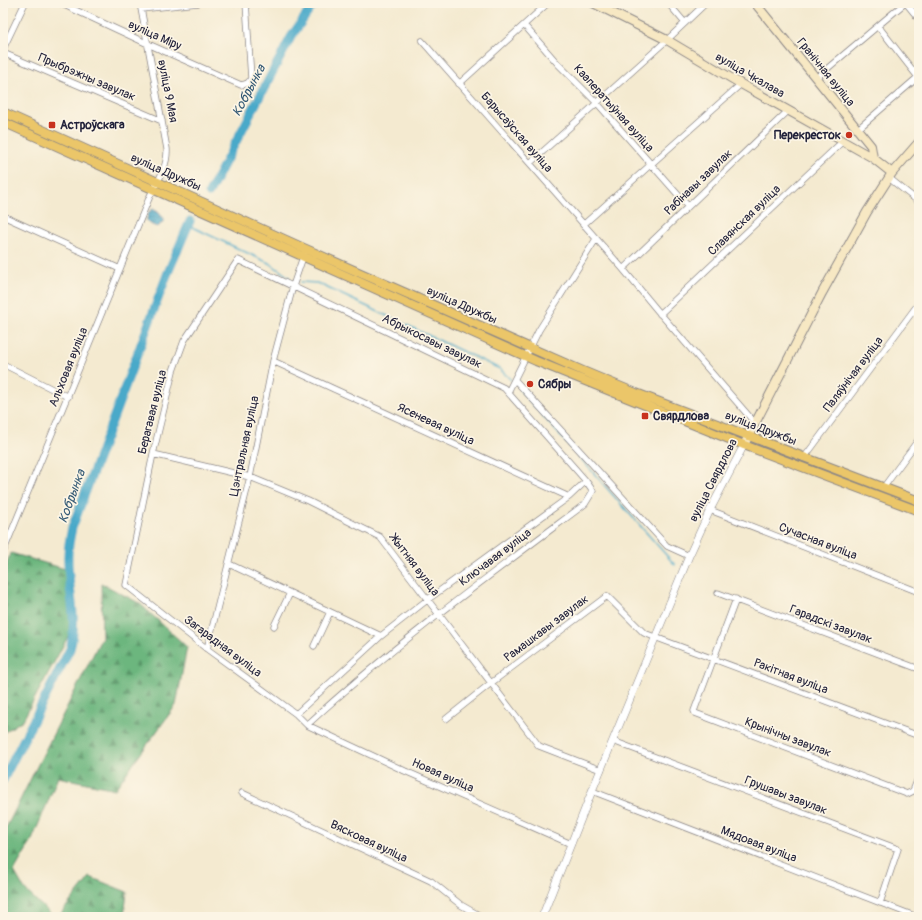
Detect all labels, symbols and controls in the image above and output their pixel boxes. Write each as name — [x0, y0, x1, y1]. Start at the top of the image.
street label: вуліца Міру — [126, 17, 184, 54]
street label: Гранічная вуліца — [793, 35, 858, 110]
street label: Прыбрэжны завулак — [36, 50, 138, 105]
street label: вуліца Чкалава — [712, 50, 787, 102]
street label: вуліца 9 Мая — [154, 58, 181, 124]
water label: Кобрынка — [229, 61, 269, 119]
street label: Кааператыўная вуліца — [570, 61, 657, 156]
street label: Барысаўская вуліца — [478, 89, 556, 176]
place label: Астроўскага — [60, 118, 125, 133]
marker: Астроўскага — [47, 120, 57, 130]
place label: Перекресток — [774, 128, 842, 143]
marker: Перекресток — [844, 130, 854, 140]
street label: Рабінавы завулак — [661, 146, 735, 218]
street label: вуліца Дружбы — [128, 150, 204, 195]
street label: Славянская вуліца — [705, 181, 784, 259]
street label: вуліца Дружбы — [424, 283, 500, 328]
street label: Абрыкосавы завулак — [379, 311, 484, 372]
street label: Альховая вуліца — [46, 325, 91, 409]
street label: Паляўнічая вуліца — [820, 333, 887, 415]
street label: Берагавая вуліца — [135, 368, 170, 456]
place label: Сябры — [538, 377, 572, 392]
marker: Сябры — [525, 379, 535, 389]
street label: Цэнтральная вуліца — [227, 394, 263, 498]
street label: Ясеневая вуліца — [395, 400, 477, 449]
street label: вуліца Дружбы — [723, 408, 799, 449]
place label: Свярдлова — [653, 409, 709, 424]
marker: Свярдлова — [640, 411, 650, 421]
street label: вуліца Свярдлова — [686, 436, 741, 524]
water label: Кобрынка — [55, 467, 89, 525]
street label: Сучасная вуліца — [777, 520, 859, 563]
street label: Ключавая вуліца — [456, 525, 535, 589]
street label: Жытняя вуліца — [385, 530, 443, 599]
street label: Рамашкавы завулак — [501, 592, 592, 665]
street label: Гарадскі завулак — [787, 602, 874, 647]
street label: Загарадная вуліца — [181, 612, 265, 681]
street label: Ракітная вуліца — [752, 655, 830, 698]
street label: Крынічны завулак — [743, 714, 833, 761]
street label: Новая вуліца — [409, 755, 477, 796]
street label: Грушавы завулак — [742, 773, 829, 818]
street label: Вясковая вуліца — [328, 817, 410, 866]
street label: Мядовая вуліца — [719, 823, 799, 866]

